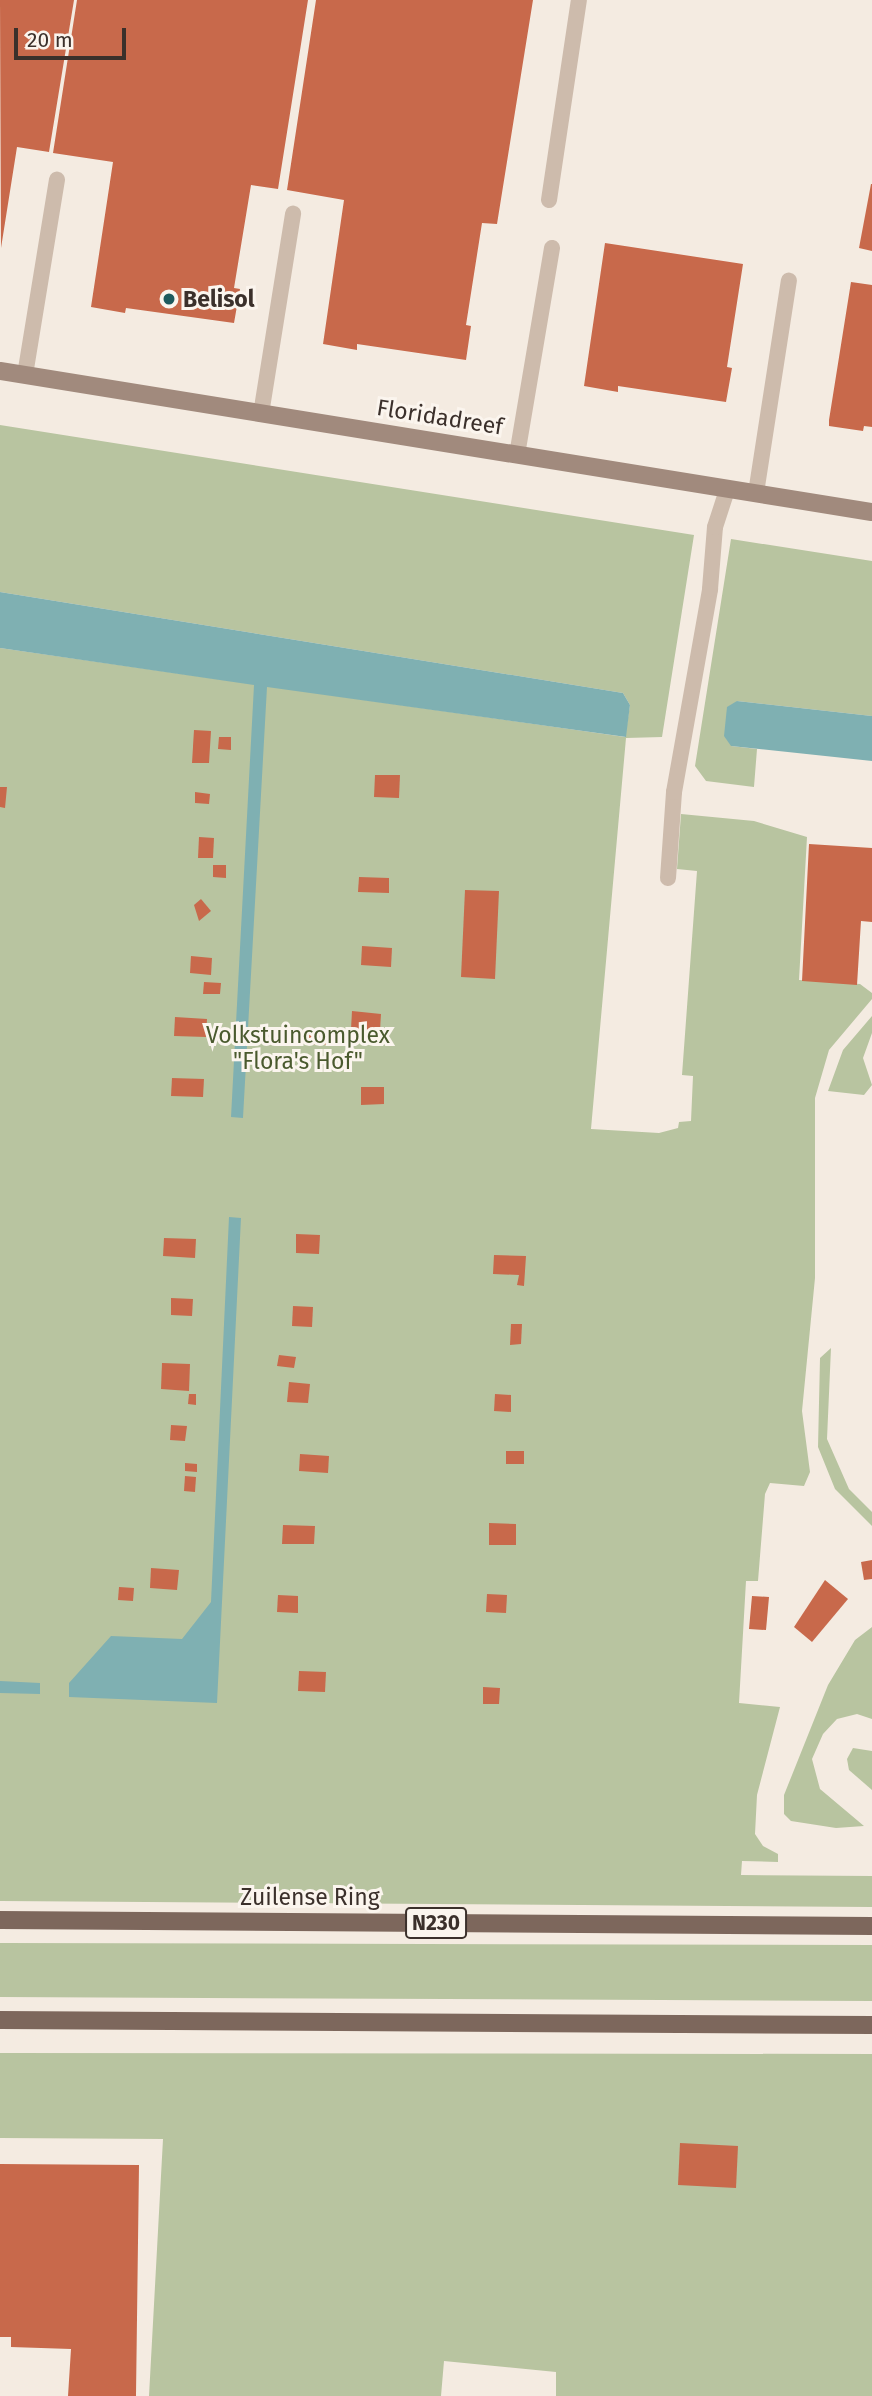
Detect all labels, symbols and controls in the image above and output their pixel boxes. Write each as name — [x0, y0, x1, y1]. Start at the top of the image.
scale bar — [18, 14, 130, 58]
text: 20 m — [27, 27, 73, 53]
place label: Belisol — [183, 285, 255, 313]
marker: Belisol — [161, 291, 177, 307]
street label: Floridadreef — [375, 393, 505, 441]
park label: Volkstuincomplex "Flora's Hof" — [206, 1021, 390, 1075]
street label: Zuilense Ring — [240, 1883, 380, 1911]
road number: N230 — [404, 1906, 467, 1940]

